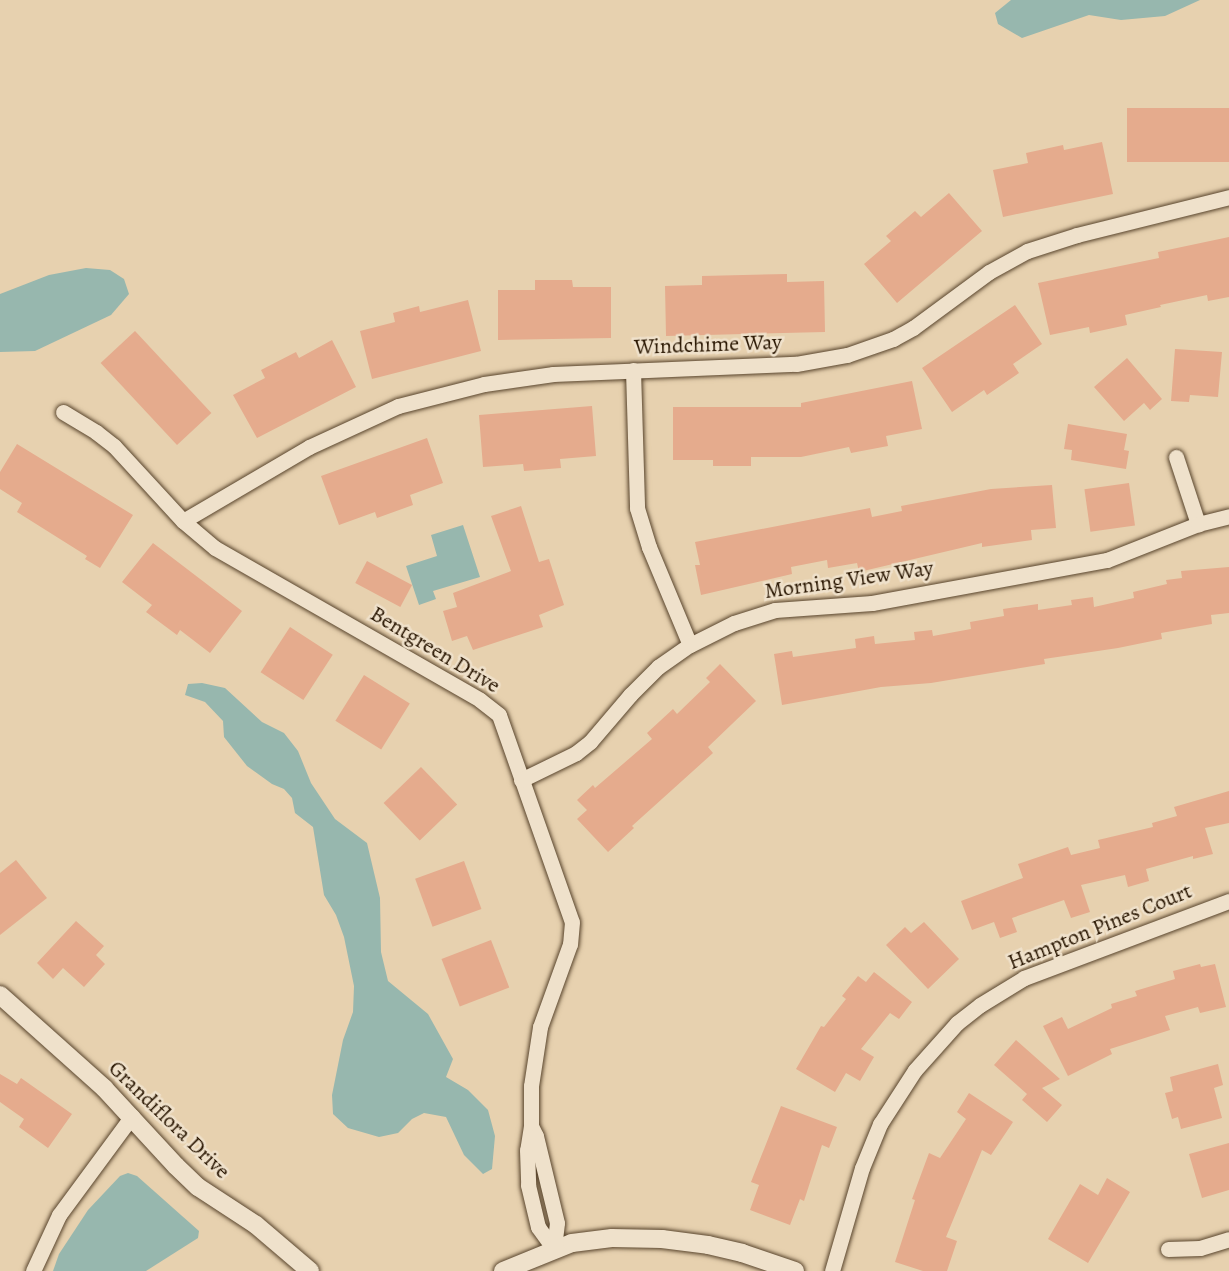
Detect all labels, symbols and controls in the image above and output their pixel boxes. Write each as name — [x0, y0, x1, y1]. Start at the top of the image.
street label: Windchime Way — [634, 329, 782, 361]
street label: Morning View Way — [763, 555, 935, 605]
street label: Bentgreen Drive — [365, 601, 505, 699]
street label: Hampton Pines Court — [1004, 878, 1196, 976]
street label: Grandiflora Drive — [103, 1055, 235, 1185]

